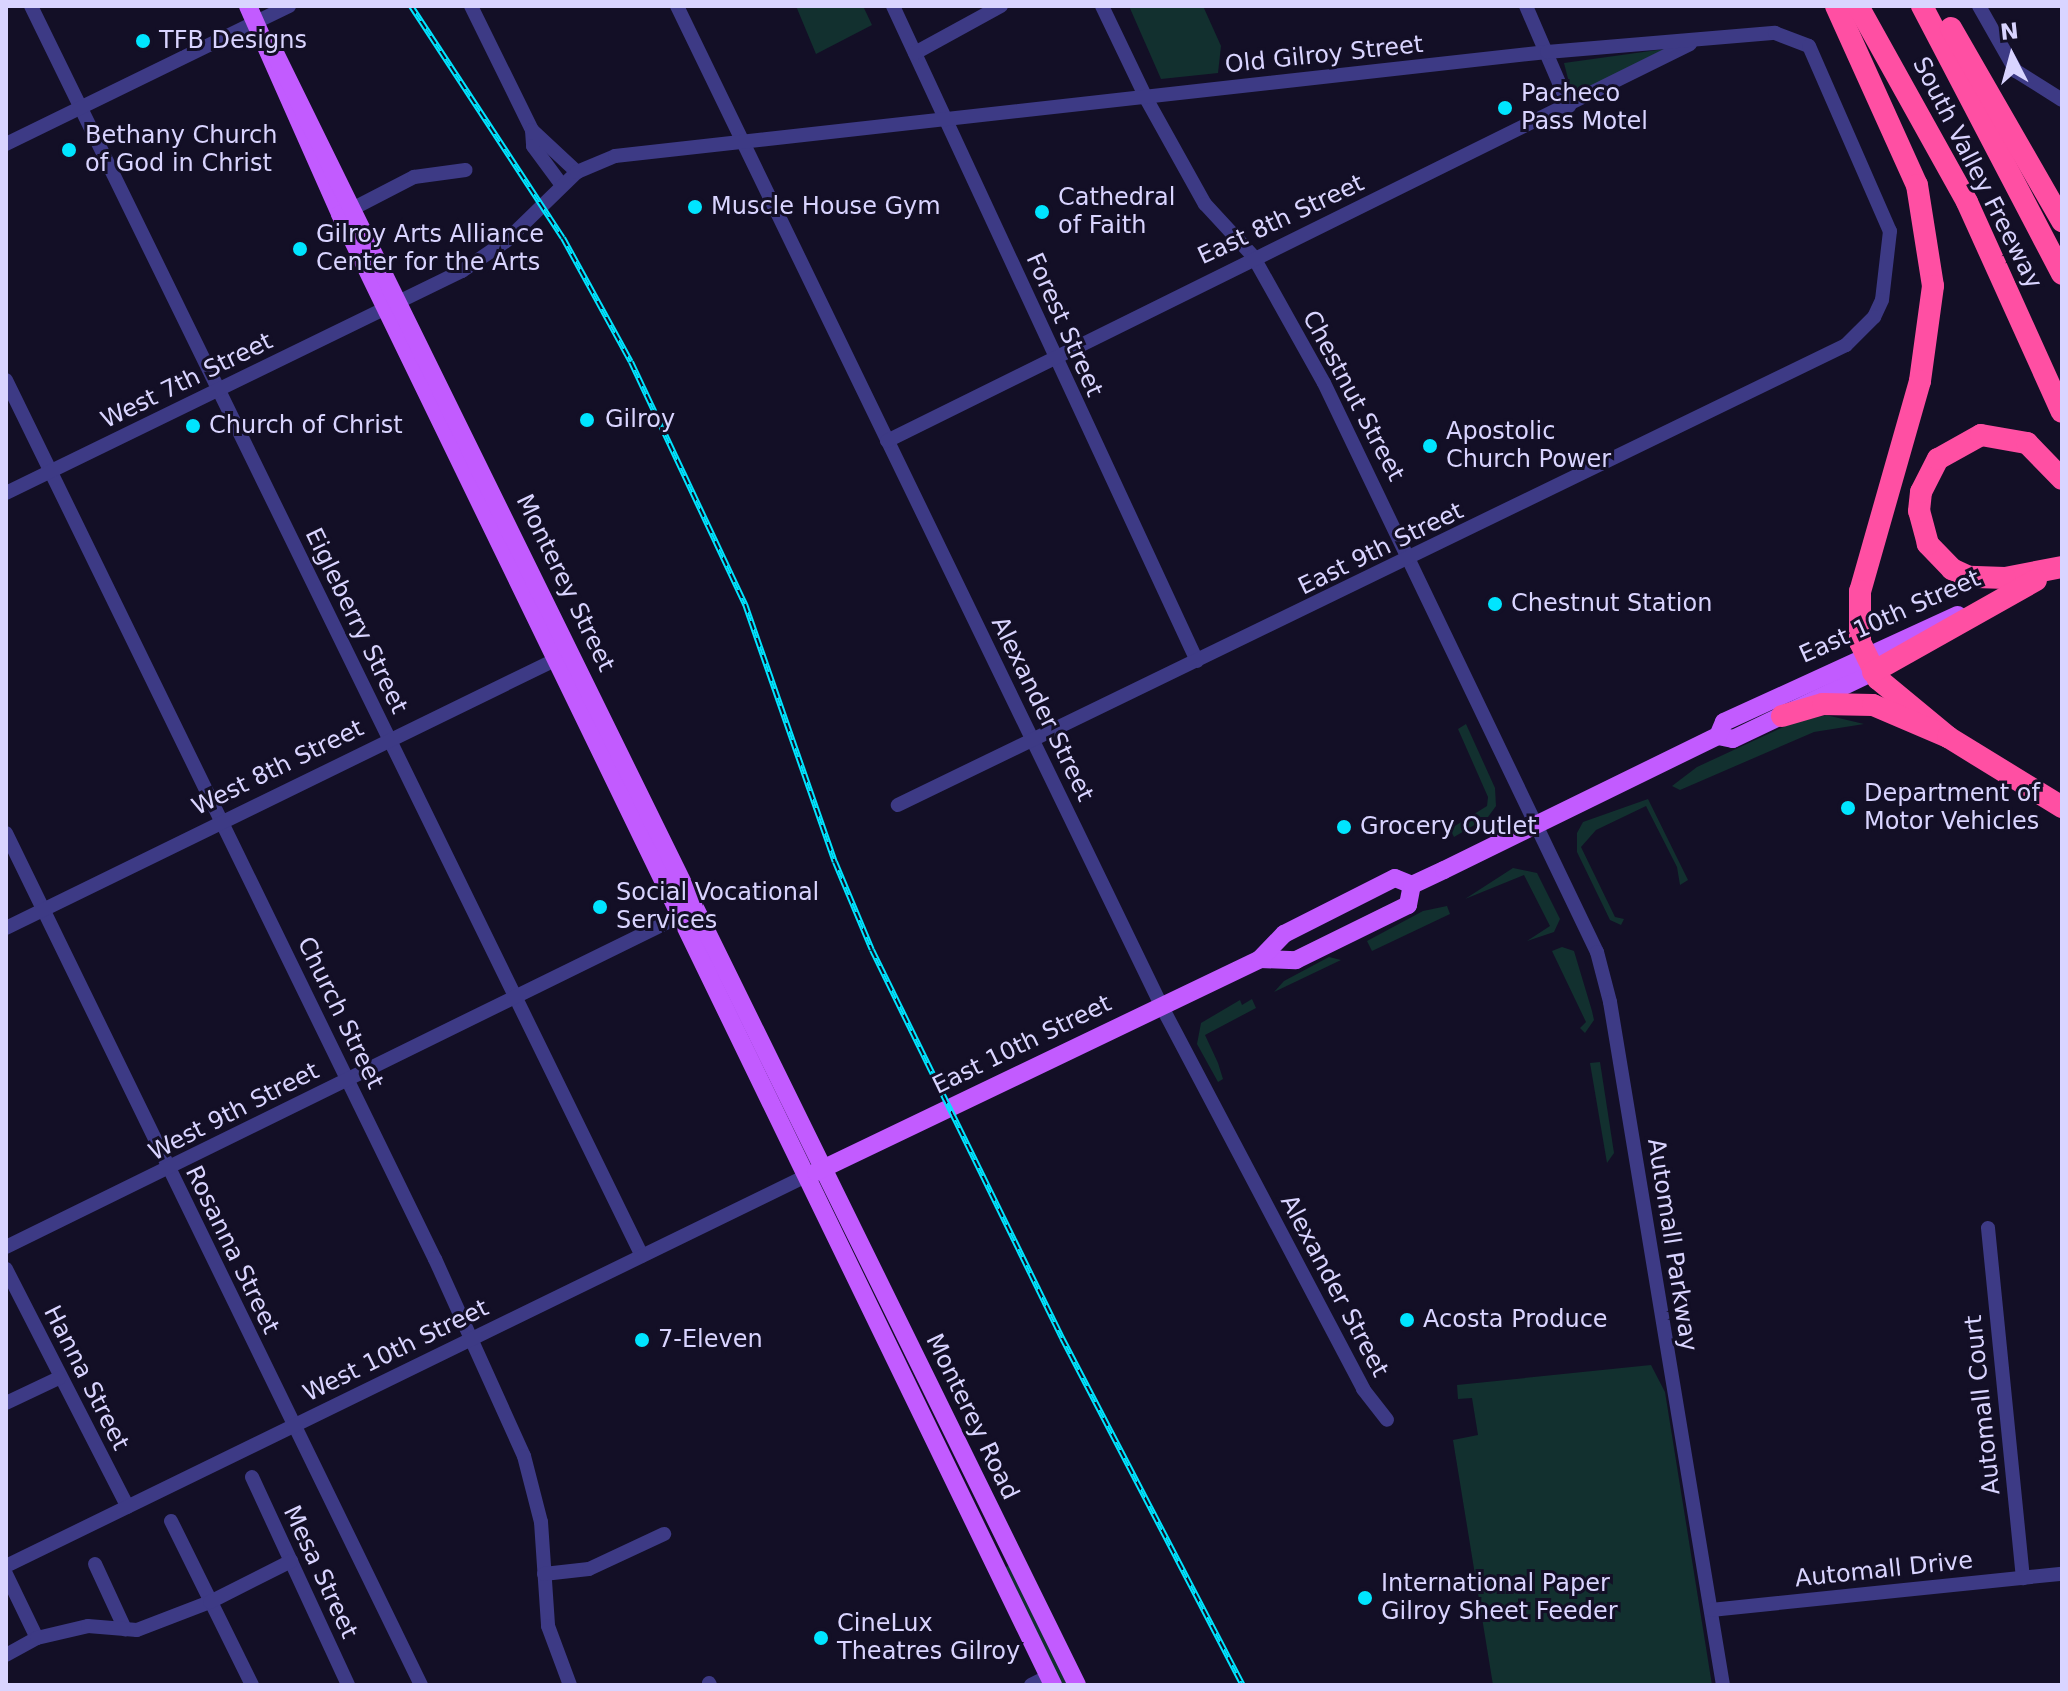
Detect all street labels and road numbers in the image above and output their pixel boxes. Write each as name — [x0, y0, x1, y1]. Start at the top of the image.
street label: Old Gilroy Street — [1223, 30, 1425, 80]
street label: South Valley Freeway — [1906, 52, 2048, 294]
street label: East 8th Street — [1193, 169, 1369, 271]
street label: Forest Street — [1019, 249, 1109, 401]
street label: Chestnut Street — [1296, 306, 1410, 486]
street label: West 7th Street — [97, 327, 277, 435]
street label: Monterey Street — [510, 490, 620, 676]
street label: East 9th Street — [1294, 497, 1468, 601]
street label: Eigleberry Street — [299, 524, 413, 718]
street label: East 10th Street — [1795, 564, 1985, 670]
street label: Alexander Street — [985, 612, 1099, 806]
street label: West 8th Street — [188, 714, 368, 822]
street label: Church Street — [291, 932, 389, 1094]
street label: East 10th Street — [928, 989, 1116, 1101]
street label: West 9th Street — [144, 1057, 324, 1167]
street label: Automall Parkway — [1641, 1136, 1703, 1354]
street label: Rosanna Street — [179, 1161, 285, 1339]
street label: Alexander Street — [1274, 1190, 1394, 1382]
street label: West 10th Street — [299, 1294, 493, 1408]
street label: Hanna Street — [37, 1301, 135, 1455]
street label: Automall Court — [1959, 1314, 2007, 1496]
street label: Monterey Road — [919, 1329, 1025, 1505]
street label: Mesa Street — [277, 1501, 363, 1643]
street label: Automall Drive — [1794, 1546, 1974, 1594]

